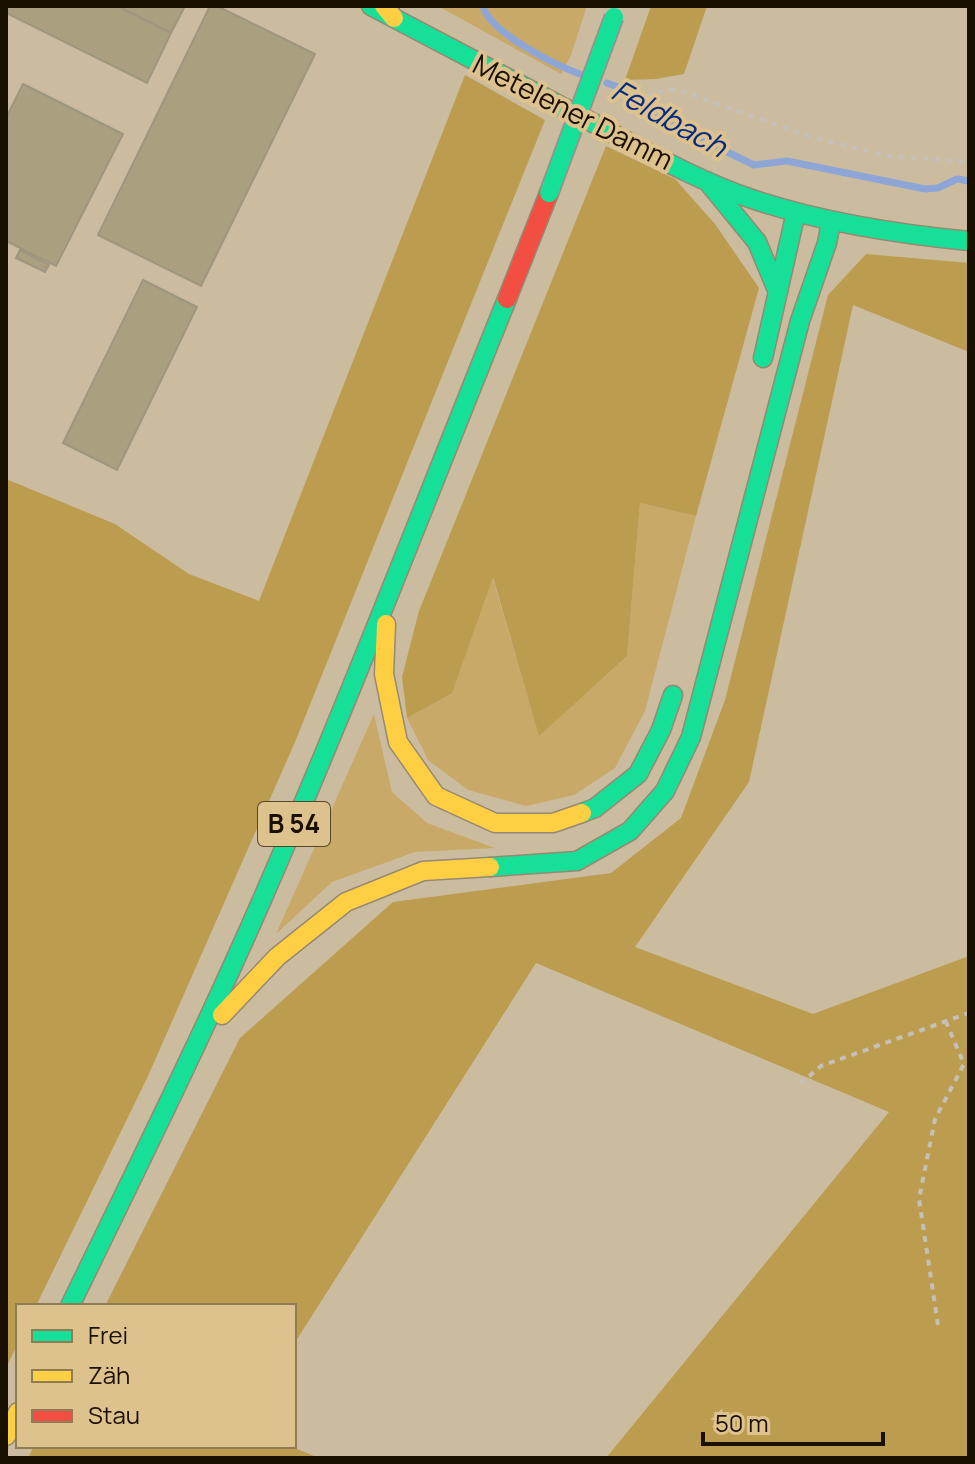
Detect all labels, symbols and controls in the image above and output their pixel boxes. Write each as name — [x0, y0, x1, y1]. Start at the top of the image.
street label: Metelener Damm — [467, 44, 680, 178]
water label: Feldbach — [605, 69, 736, 167]
road number: B 54 — [258, 802, 330, 846]
legend — [16, 1304, 296, 1448]
text: Frei — [88, 1318, 128, 1351]
text: Zäh — [88, 1358, 130, 1391]
scale bar — [703, 1396, 883, 1446]
text: Stau — [88, 1398, 140, 1431]
text: 50 m — [715, 1406, 769, 1439]

